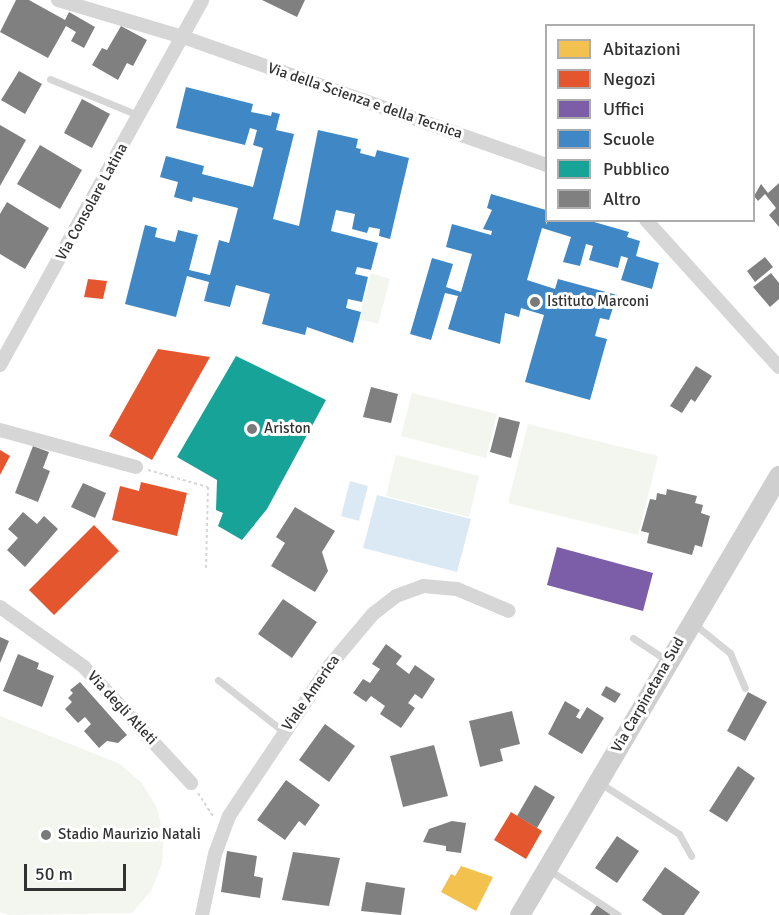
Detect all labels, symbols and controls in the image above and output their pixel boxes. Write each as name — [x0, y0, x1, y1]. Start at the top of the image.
legend — [545, 24, 755, 222]
text: Abitazioni — [603, 38, 681, 60]
street label: Via della Scienza e della Tecnica — [265, 59, 465, 143]
text: Negozi — [603, 68, 656, 90]
text: Uffici — [603, 98, 644, 120]
text: Scuole — [603, 128, 655, 150]
street label: Via Consolare Latina — [52, 140, 132, 264]
text: Pubblico — [603, 158, 670, 180]
text: Altro — [603, 188, 641, 210]
place label: Istituto Marconi — [547, 293, 649, 311]
marker: Istituto Marconi — [528, 295, 542, 309]
place label: Ariston — [264, 420, 311, 438]
marker: Ariston — [245, 422, 259, 436]
street label: Via Carpinetana Sud — [608, 634, 688, 756]
street label: Viale America — [278, 652, 344, 734]
street label: Via degli Atleti — [83, 667, 161, 749]
place label: Stadio Maurizio Natali — [58, 826, 201, 844]
marker: Stadio Maurizio Natali — [39, 828, 53, 842]
scale bar — [27, 852, 129, 890]
text: 50 m — [35, 863, 73, 885]

